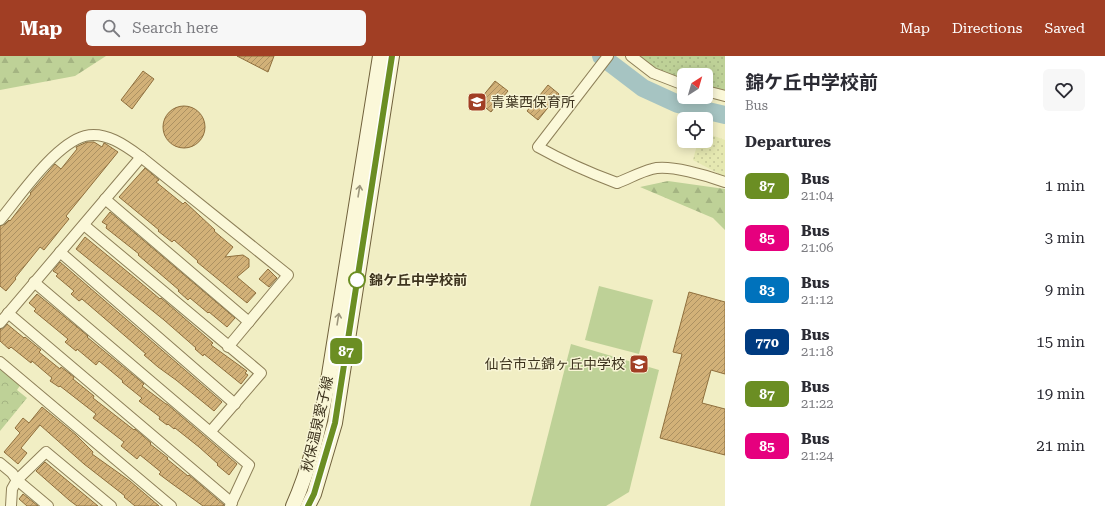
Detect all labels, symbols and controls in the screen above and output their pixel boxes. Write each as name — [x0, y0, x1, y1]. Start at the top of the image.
search box — [86, 10, 366, 46]
text: Map — [20, 17, 62, 40]
icon: search — [100, 17, 122, 39]
text: Search here — [132, 19, 218, 37]
text: Map — [900, 20, 930, 36]
text: Directions — [952, 20, 1022, 36]
text: Saved — [1044, 20, 1085, 36]
north arrow — [677, 68, 713, 104]
map controls — [677, 68, 713, 148]
button: heart — [1043, 69, 1085, 111]
text: 錦ケ丘中学校前 — [745, 71, 878, 94]
school or university icon: 青葉西保育所 — [466, 91, 488, 113]
place label: 青葉西保育所 — [491, 94, 575, 110]
text: Bus — [745, 98, 768, 113]
button: locate — [677, 112, 713, 148]
text: Departures — [745, 133, 831, 151]
text: Bus — [801, 170, 829, 188]
text: 1 min — [1045, 177, 1085, 195]
text: 87 — [759, 178, 775, 194]
one-way arrow — [355, 185, 363, 198]
text: 21:04 — [801, 188, 833, 203]
text: Bus — [801, 222, 829, 240]
text: 3 min — [1045, 229, 1085, 247]
text: 85 — [759, 230, 775, 246]
text: 21:06 — [801, 240, 833, 255]
marker: 錦ケ丘中学校前 — [348, 271, 366, 289]
place label: 錦ケ丘中学校前 — [369, 272, 467, 288]
text: Bus — [801, 274, 829, 292]
text: 9 min — [1045, 281, 1085, 299]
text: 83 — [759, 282, 775, 298]
text: 21:12 — [801, 292, 833, 307]
one-way arrow — [334, 313, 342, 326]
text: Bus — [801, 326, 829, 344]
text: 15 min — [1036, 333, 1085, 351]
text: 770 — [755, 334, 779, 350]
line badge: 87 — [328, 338, 364, 364]
text: 87 — [338, 343, 354, 359]
text: 21:18 — [801, 344, 833, 359]
school or university icon: 仙台市立錦ヶ丘中学校 — [628, 353, 650, 375]
place label: 仙台市立錦ヶ丘中学校 — [485, 356, 625, 372]
street label: 秋保温泉愛子線 — [298, 374, 336, 474]
text: Bus — [801, 378, 829, 396]
text: 19 min — [1036, 385, 1085, 403]
text: 87 — [759, 386, 775, 402]
text: 21:22 — [801, 396, 833, 411]
text: Bus — [801, 430, 829, 448]
text: 21 min — [1036, 437, 1085, 455]
text: 85 — [759, 438, 775, 454]
text: 21:24 — [801, 448, 833, 463]

